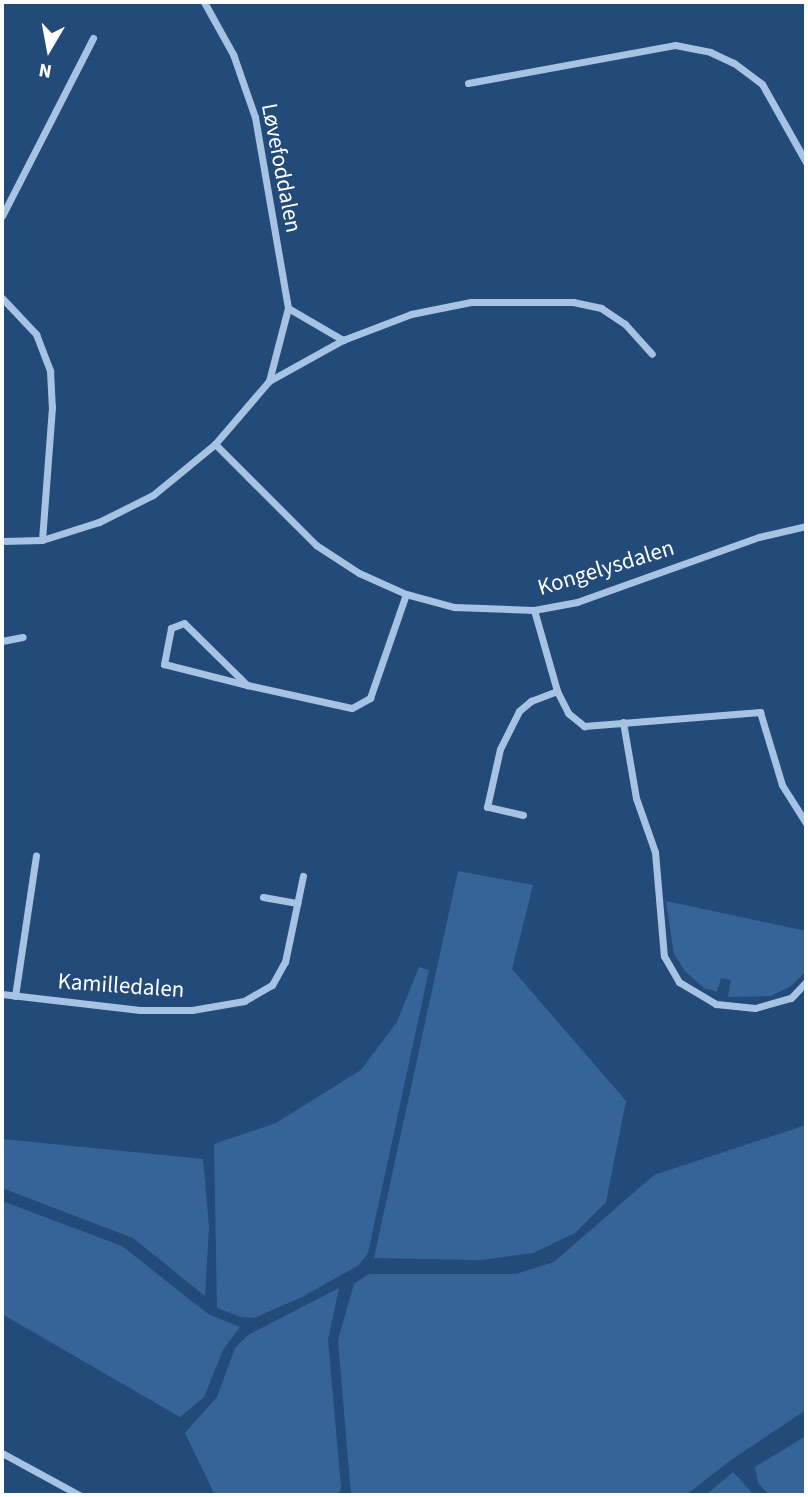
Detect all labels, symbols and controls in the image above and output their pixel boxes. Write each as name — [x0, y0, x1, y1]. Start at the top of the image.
north arrow — [14, 14, 84, 84]
text: N — [37, 56, 54, 85]
street label: Løvefoddalen — [255, 101, 307, 235]
street label: Kongelysdalen — [534, 534, 678, 602]
street label: Kamilledalen — [57, 968, 185, 1004]

